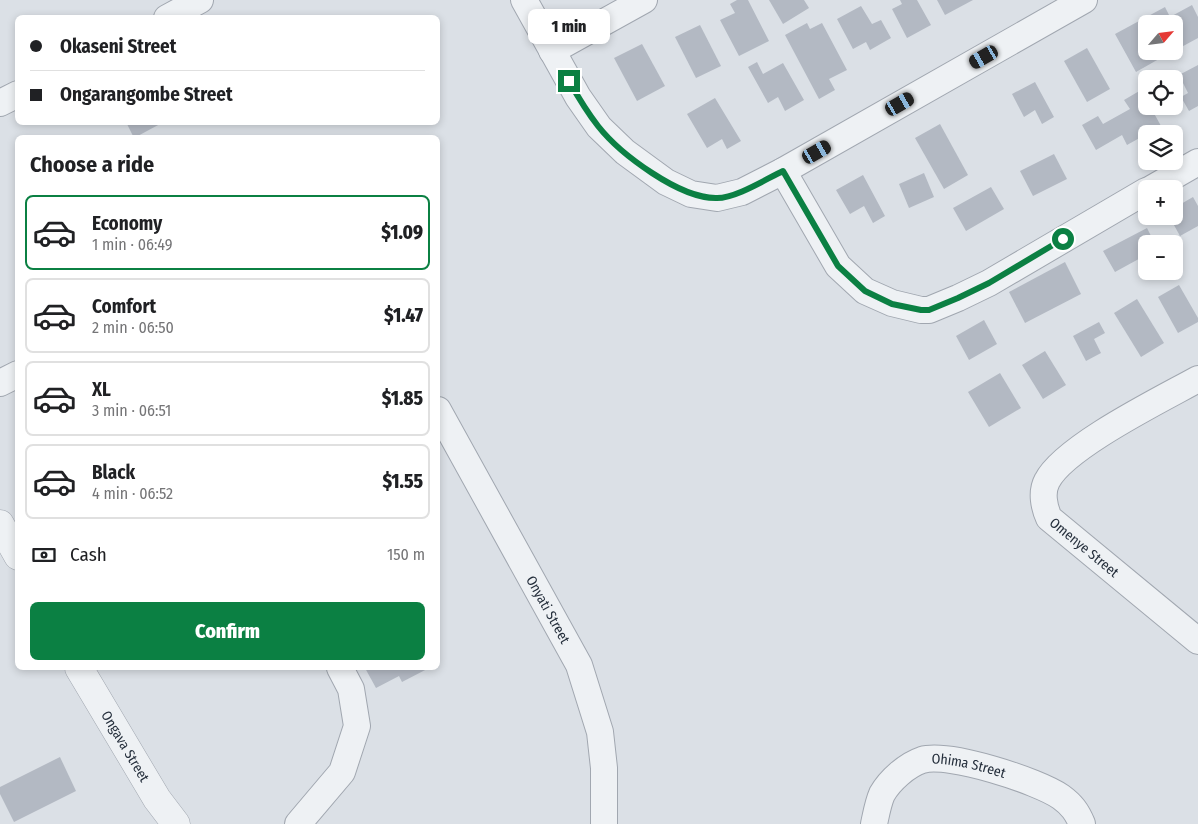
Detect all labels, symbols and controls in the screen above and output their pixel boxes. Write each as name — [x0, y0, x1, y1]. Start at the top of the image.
callout: 1 min — [528, 8, 610, 44]
north arrow — [1138, 15, 1182, 60]
map controls — [1138, 15, 1183, 280]
text: 1 min — [552, 17, 586, 36]
text: Okaseni Street — [60, 35, 176, 58]
car — [967, 43, 1000, 71]
route end — [558, 70, 580, 92]
button: locate — [1138, 70, 1183, 115]
text: Ongarangombe Street — [60, 83, 233, 106]
car — [883, 90, 916, 118]
button: layers — [1138, 125, 1183, 170]
car — [800, 138, 833, 166]
text: Choose a ride — [30, 151, 154, 178]
button: + — [1138, 180, 1183, 225]
icon: car — [32, 210, 77, 255]
text: Economy — [92, 212, 162, 235]
text: $1.09 — [381, 221, 423, 244]
route start — [1052, 228, 1074, 250]
text: 1 min · 06:49 — [92, 235, 173, 254]
button: − — [1138, 235, 1183, 280]
icon: car — [32, 293, 77, 338]
text: Comfort — [92, 295, 156, 318]
text: $1.47 — [384, 304, 423, 327]
text: 2 min · 06:50 — [92, 318, 174, 337]
icon: car — [32, 376, 77, 421]
text: XL — [92, 378, 111, 401]
text: $1.85 — [382, 387, 423, 410]
text: 3 min · 06:51 — [92, 401, 171, 420]
icon: car — [32, 459, 77, 504]
text: Black — [92, 461, 135, 484]
text: $1.55 — [382, 470, 423, 493]
text: 4 min · 06:52 — [92, 484, 173, 503]
street label: Omenye Street — [1046, 514, 1122, 581]
icon: cash — [30, 541, 58, 569]
text: Cash — [70, 543, 107, 566]
text: 150 m — [387, 545, 425, 564]
street label: Onyati Street — [522, 573, 574, 647]
button: Confirm — [30, 602, 425, 660]
street label: Ongava Street — [97, 708, 153, 785]
street label: Ohima Street — [931, 751, 1008, 782]

